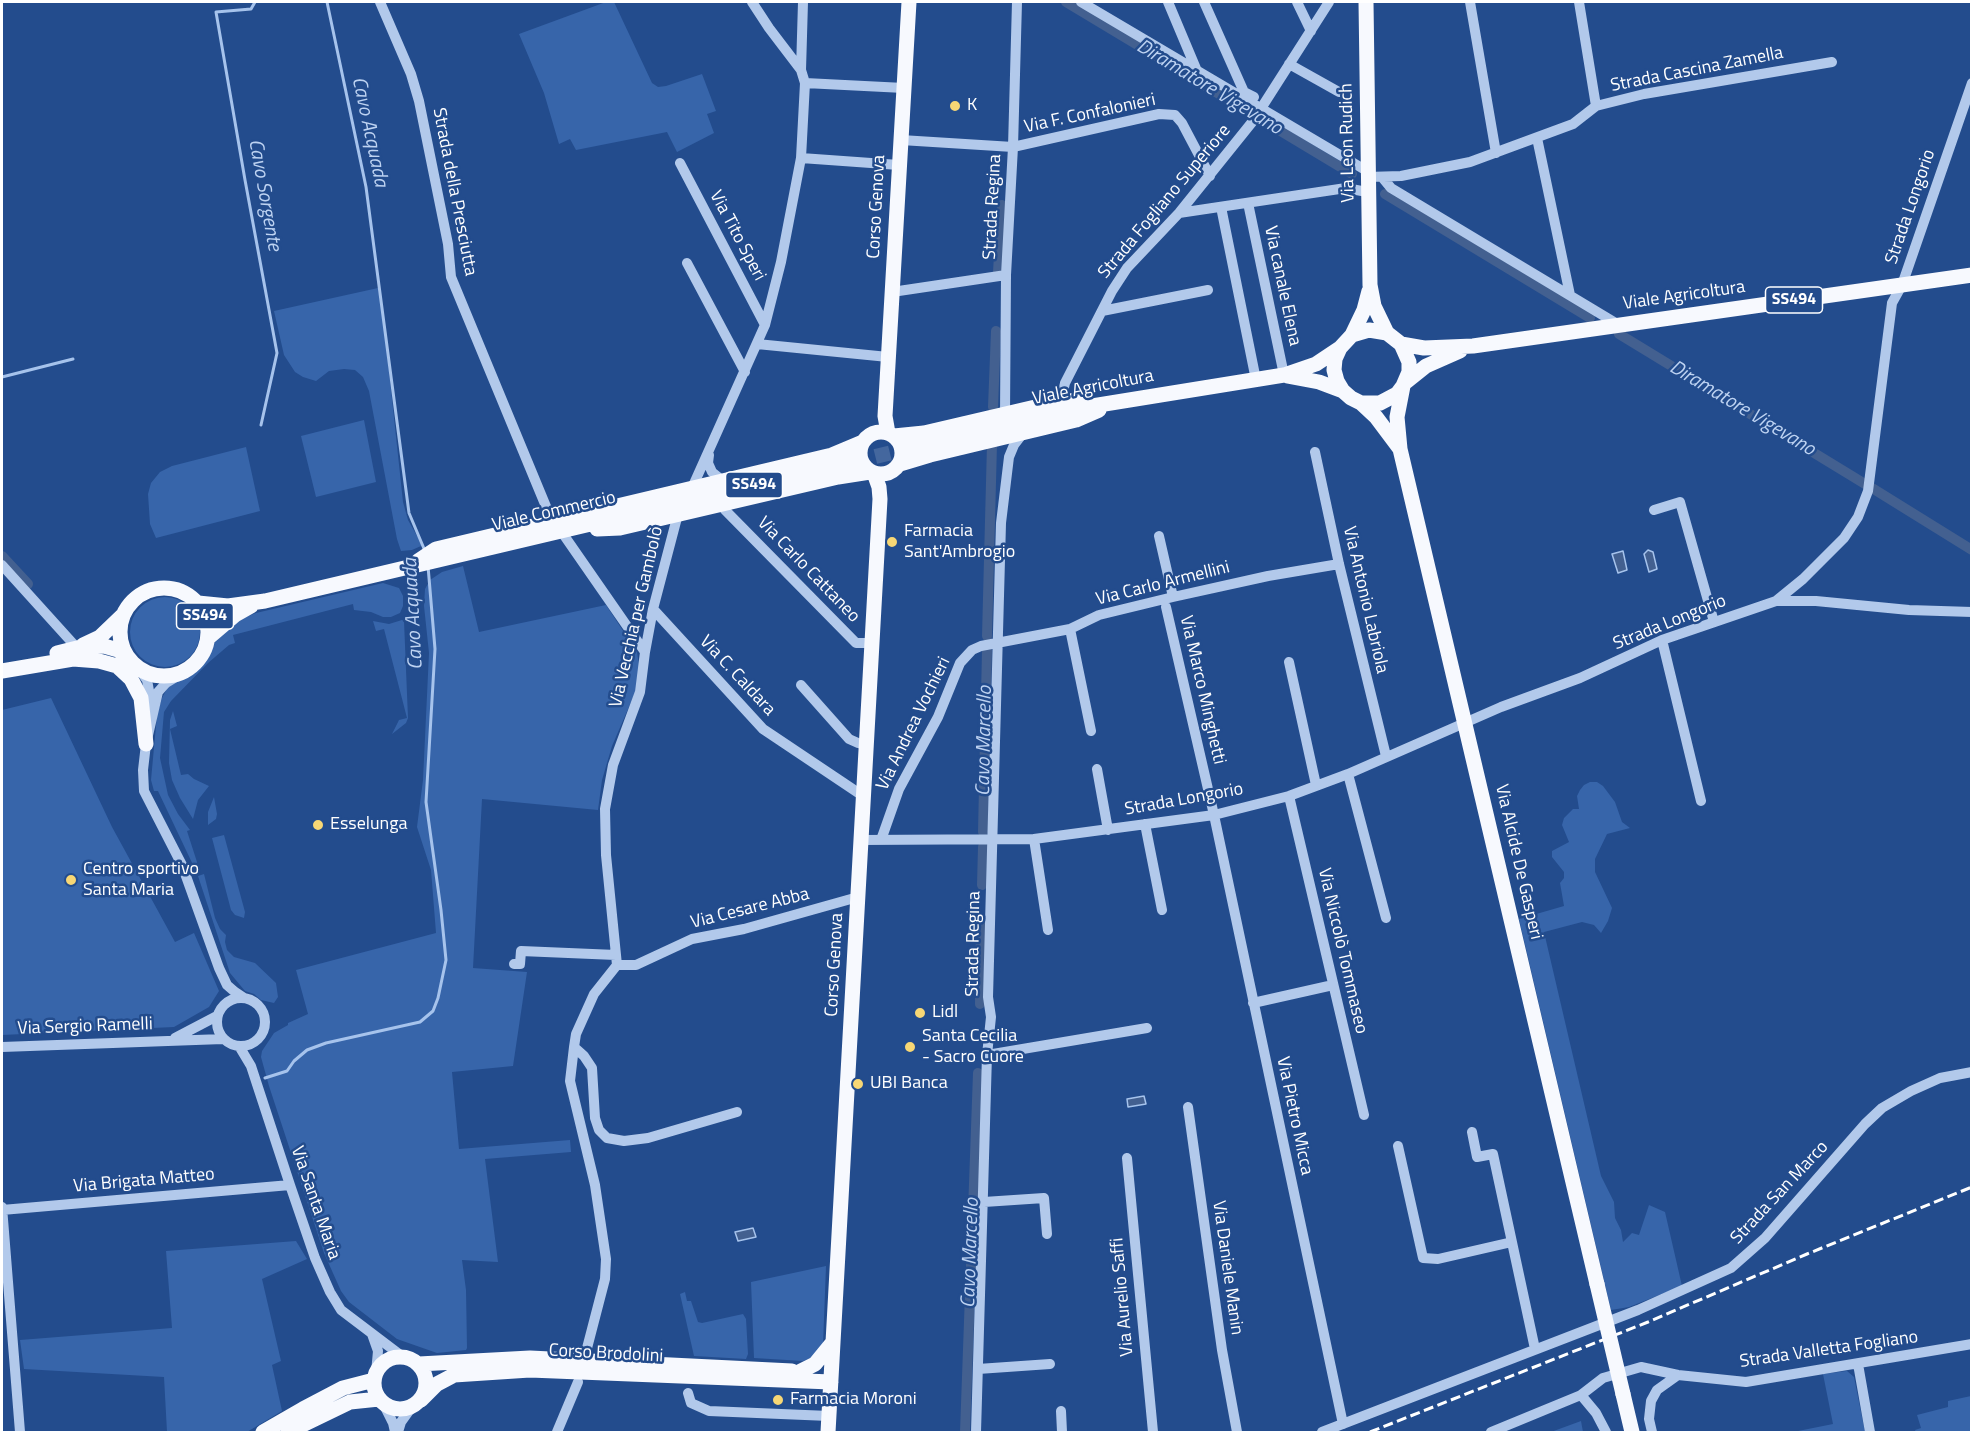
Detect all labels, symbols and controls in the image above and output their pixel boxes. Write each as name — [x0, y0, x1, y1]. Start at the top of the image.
water label: Diramatore Vigevano — [1132, 35, 1286, 141]
street label: Strada Cascina Zamella — [1609, 43, 1785, 97]
water label: Cavo Acquada — [346, 75, 392, 189]
street label: Via Leon Rudich — [1336, 83, 1360, 203]
street label: Via F. Confalonieri — [1022, 90, 1158, 138]
place label: K — [967, 95, 977, 117]
marker: K — [948, 99, 962, 113]
street label: Strada della Presciutta — [427, 106, 481, 278]
street label: Strada Fogliano Superiore — [1094, 121, 1236, 283]
water label: Cavo Sorgente — [242, 137, 286, 253]
street label: Strada Longorio — [1881, 147, 1941, 267]
street label: Strada Regina — [979, 154, 1007, 260]
street label: Corso Genova — [863, 155, 891, 259]
street label: Via Tito Speri — [704, 187, 770, 285]
street label: Via canale Elena — [1259, 224, 1305, 348]
street label: Viale Agricoltura — [1622, 277, 1746, 315]
road number: SS494 — [1766, 287, 1822, 313]
water label: Diramatore Vigevano — [1665, 356, 1819, 462]
street label: Viale Agricoltura — [1030, 366, 1156, 410]
road number: SS494 — [726, 472, 783, 498]
street label: Viale Commercio — [490, 487, 618, 537]
street label: Via Carlo Cattaneo — [752, 513, 864, 627]
place label: Farmacia Sant'Ambrogio — [904, 521, 1015, 564]
street label: Via Vecchia per Gambolò — [606, 524, 668, 710]
street label: Via Antonio Labriola — [1338, 524, 1392, 676]
marker: Farmacia Sant'Ambrogio — [885, 535, 899, 549]
street label: Via Carlo Armellini — [1094, 557, 1232, 611]
water label: Cavo Acquada — [399, 558, 429, 670]
street label: Strada Longorio — [1610, 591, 1730, 655]
road number: SS494 — [176, 603, 234, 629]
street label: Via Marco Minghetti — [1174, 613, 1230, 767]
street label: Via C. Caldara — [694, 631, 780, 721]
street label: Via Andrea Vochieri — [872, 654, 956, 794]
water label: Cavo Marcello — [972, 686, 998, 796]
street label: Strada Longorio — [1123, 779, 1245, 821]
street label: Via Alcide De Gasperi — [1490, 782, 1546, 942]
place label: Esselunga — [330, 814, 407, 836]
marker: Esselunga — [311, 818, 325, 832]
place label: Centro sportivo Santa Maria — [83, 859, 199, 902]
street label: Via Niccolò Tommaseo — [1312, 866, 1372, 1036]
marker: Centro sportivo Santa Maria — [64, 873, 78, 887]
street label: Via Cesare Abba — [689, 884, 811, 934]
street label: Strada Regina — [962, 891, 986, 997]
street label: Corso Genova — [821, 913, 849, 1017]
place label: Lidl — [932, 1002, 958, 1024]
marker: Lidl — [913, 1006, 927, 1020]
street label: Via Sergio Ramelli — [17, 1014, 153, 1040]
place label: Santa Cecilia - Sacro Cuore — [922, 1026, 1024, 1068]
marker: Santa Cecilia - Sacro Cuore — [903, 1040, 917, 1054]
street label: Via Pietro Micca — [1271, 1055, 1317, 1177]
place label: UBI Banca — [870, 1073, 948, 1095]
marker: UBI Banca — [851, 1077, 865, 1091]
street label: Strada San Marco — [1727, 1137, 1833, 1249]
street label: Via Santa Maria — [286, 1144, 344, 1262]
street label: Via Brigata Matteo — [73, 1164, 215, 1198]
water label: Cavo Marcello — [957, 1198, 985, 1308]
street label: Via Daniele Manin — [1207, 1199, 1247, 1337]
street label: Via Aurelio Saffi — [1107, 1237, 1139, 1357]
street label: Strada Valletta Fogliano — [1738, 1327, 1920, 1373]
street label: Corso Brodolini — [548, 1340, 664, 1368]
place label: Farmacia Moroni — [790, 1389, 917, 1411]
marker: Farmacia Moroni — [771, 1393, 785, 1407]

